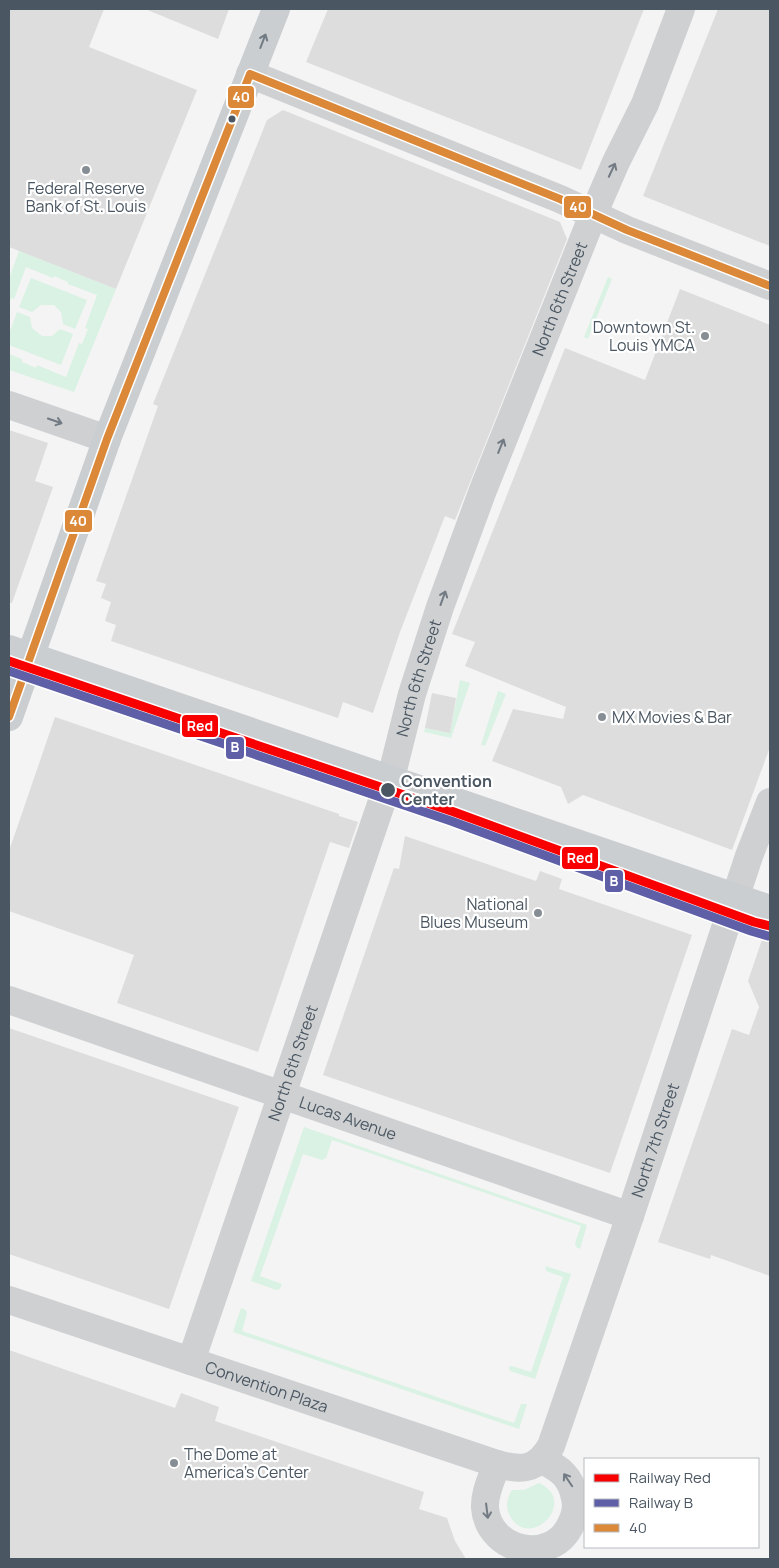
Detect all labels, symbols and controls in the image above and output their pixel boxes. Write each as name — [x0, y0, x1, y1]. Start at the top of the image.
one-way arrow — [259, 34, 268, 49]
line badge: 40 — [227, 85, 255, 109]
text: 40 — [232, 87, 250, 106]
unlabelled marker — [227, 114, 237, 124]
one-way arrow — [608, 163, 618, 178]
marker: Federal Reserve Bank of St. Louis — [80, 164, 92, 176]
place label: Federal Reserve Bank of St. Louis — [26, 177, 146, 217]
line badge: 40 — [563, 195, 592, 219]
text: 40 — [569, 197, 587, 216]
street label: North 6th Street — [527, 238, 592, 359]
place label: Downtown St. Louis YMCA — [593, 316, 695, 356]
marker: Downtown St. Louis YMCA — [699, 330, 711, 342]
one-way arrow — [47, 417, 63, 427]
one-way arrow — [496, 439, 506, 454]
line badge: 40 — [64, 509, 93, 533]
text: 40 — [69, 511, 87, 530]
one-way arrow — [439, 590, 448, 606]
street label: North 6th Street — [391, 617, 446, 739]
place label: MX Movies & Bar — [612, 706, 732, 728]
marker: MX Movies & Bar — [596, 711, 608, 723]
line badge: Red — [181, 714, 219, 738]
text: Red — [187, 716, 213, 735]
line badge: B — [225, 736, 245, 760]
text: B — [231, 737, 240, 756]
place label: Convention Center — [401, 770, 492, 810]
marker: Convention Center — [379, 781, 397, 799]
line badge: Red — [561, 846, 599, 870]
text: Red — [567, 848, 593, 867]
line badge: B — [604, 869, 624, 893]
text: B — [610, 871, 619, 890]
place label: National Blues Museum — [420, 893, 528, 933]
marker: National Blues Museum — [532, 907, 544, 919]
street label: North 6th Street — [263, 1002, 323, 1124]
street label: North 7th Street — [626, 1080, 684, 1200]
street label: Lucas Avenue — [296, 1091, 400, 1145]
street label: Convention Plaza — [202, 1356, 331, 1418]
place label: The Dome at America's Center — [184, 1443, 309, 1483]
marker: The Dome at America's Center — [168, 1457, 180, 1469]
legend — [584, 1458, 759, 1548]
text: Railway Red — [629, 1467, 711, 1488]
one-way arrow — [563, 1473, 573, 1487]
text: Railway B — [629, 1492, 693, 1513]
one-way arrow — [482, 1502, 492, 1518]
text: 40 — [629, 1517, 647, 1538]

